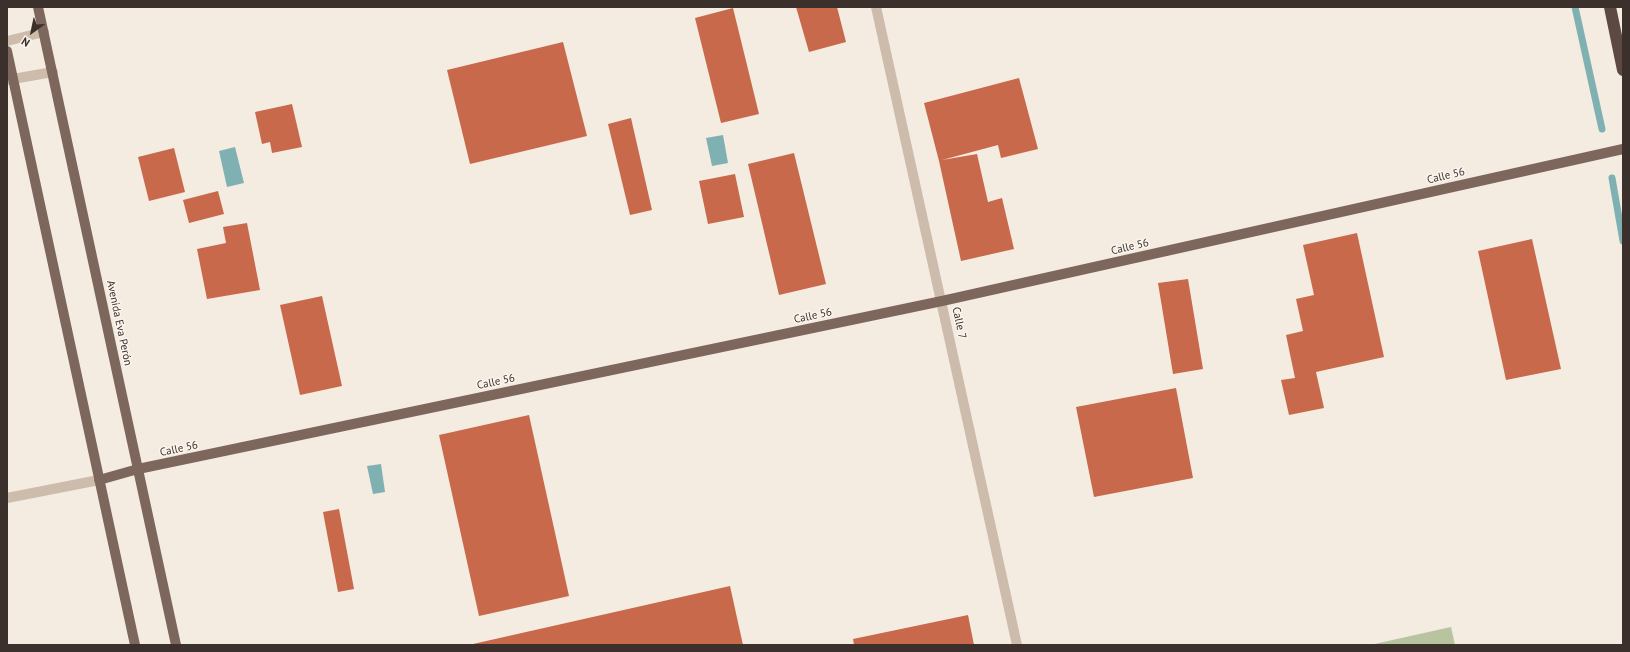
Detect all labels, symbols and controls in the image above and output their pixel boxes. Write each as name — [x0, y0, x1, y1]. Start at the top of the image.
north arrow — [12, 12, 52, 52]
text: N — [19, 34, 32, 50]
street label: Calle 56 — [1426, 165, 1466, 187]
street label: Calle 56 — [1110, 236, 1150, 258]
street label: Avenida Eva Perón — [104, 279, 134, 367]
street label: Calle 56 — [793, 306, 833, 326]
street label: Calle 7 — [949, 306, 969, 340]
street label: Calle 56 — [476, 372, 516, 392]
street label: Calle 56 — [159, 439, 199, 459]

